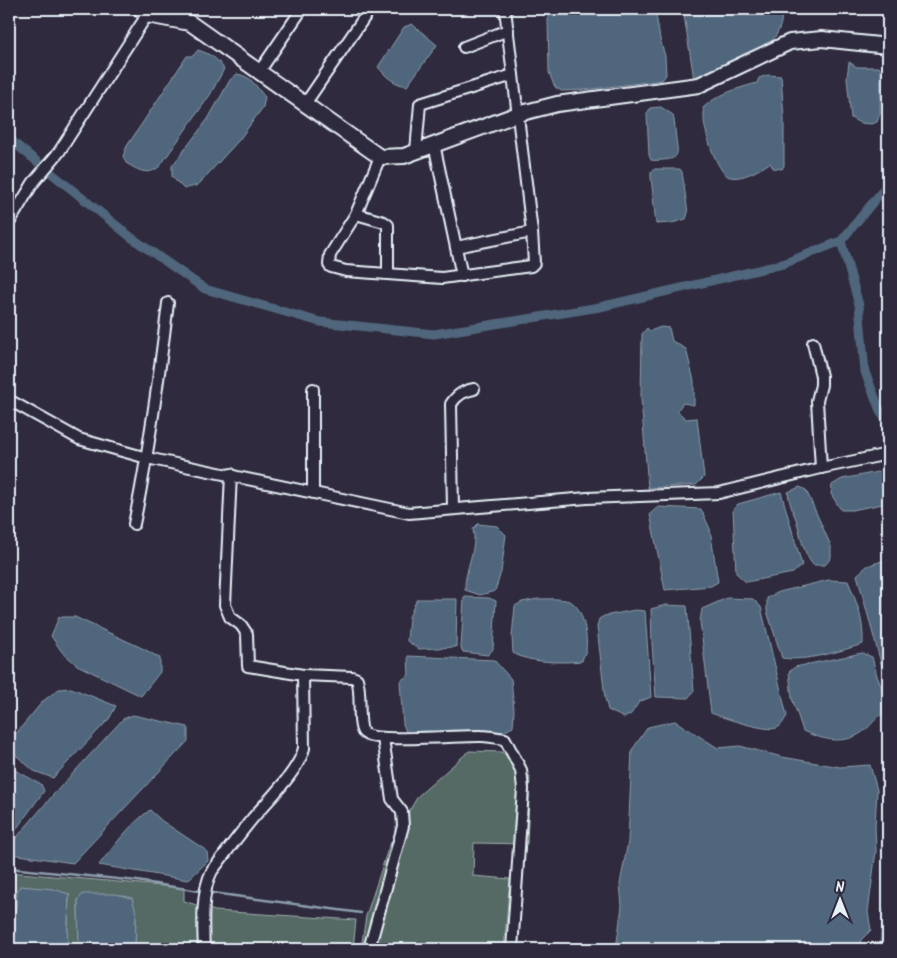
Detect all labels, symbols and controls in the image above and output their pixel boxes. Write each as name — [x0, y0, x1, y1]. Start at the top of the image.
north arrow — [814, 876, 864, 926]
text: N — [836, 877, 845, 899]

